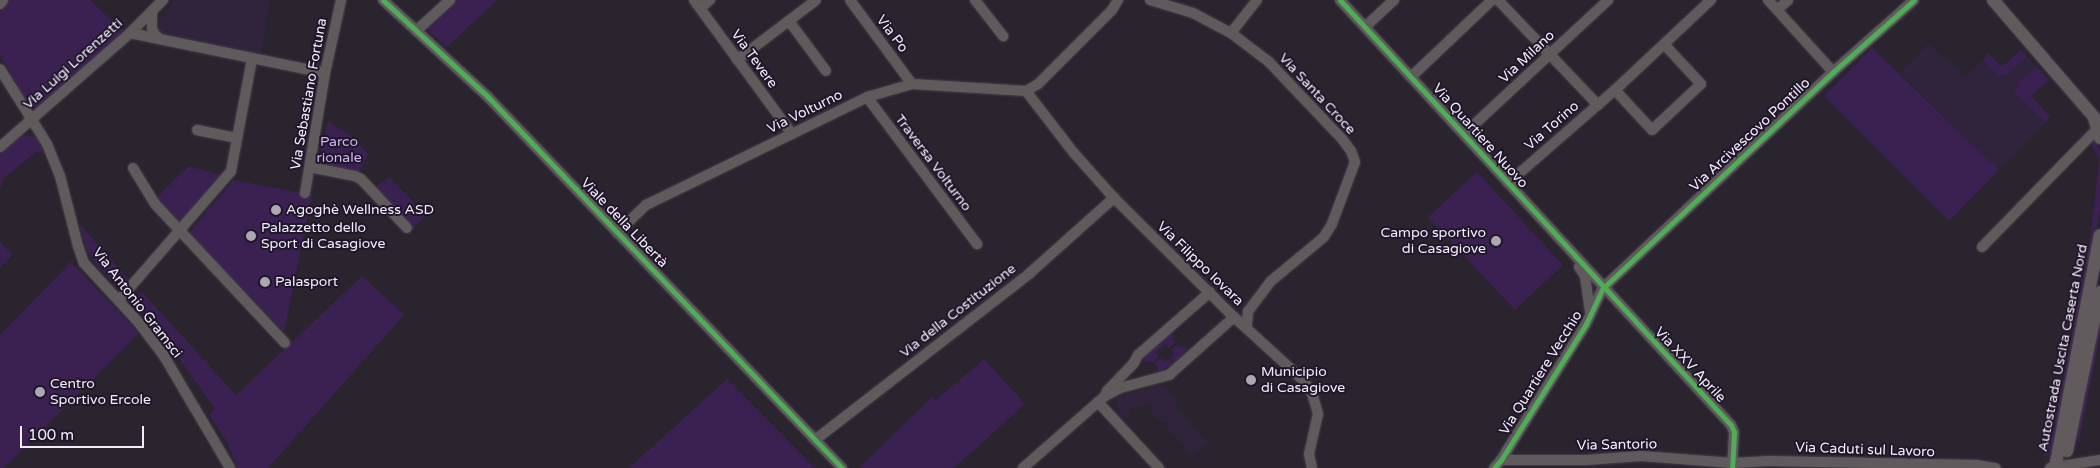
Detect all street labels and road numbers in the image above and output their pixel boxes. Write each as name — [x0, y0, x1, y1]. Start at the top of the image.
street label: Via Po — [873, 12, 911, 56]
street label: Via Luigi Lorenzetti — [20, 15, 126, 113]
street label: Via Sebastiano Fortuna — [287, 17, 331, 171]
street label: Via Tevere — [727, 26, 781, 92]
street label: Via Milano — [1496, 27, 1558, 87]
street label: Via Santa Croce — [1275, 50, 1359, 138]
street label: Via Arcivescovo Pontillo — [1686, 75, 1814, 195]
street label: Via Quartiere Nuovo — [1429, 80, 1531, 192]
street label: Via Volturno — [765, 87, 845, 137]
street label: Via Torino — [1521, 98, 1583, 154]
street label: Traversa Volturno — [891, 111, 975, 215]
street label: Viale della Libertà — [577, 175, 671, 271]
street label: Via Filippo Iovara — [1153, 218, 1247, 310]
street label: Autostrada Uscita Caserta Nord — [2035, 243, 2091, 453]
street label: Via Antonio Gramsci — [89, 244, 185, 362]
street label: Via della Costituzione — [897, 260, 1019, 362]
street label: Via Quartiere Vecchio — [1496, 308, 1586, 438]
street label: Via XXV Aprile — [1651, 324, 1729, 406]
street label: Via Santorio — [1577, 436, 1657, 454]
street label: Via Caduti sul Lavoro — [1795, 439, 1935, 461]

